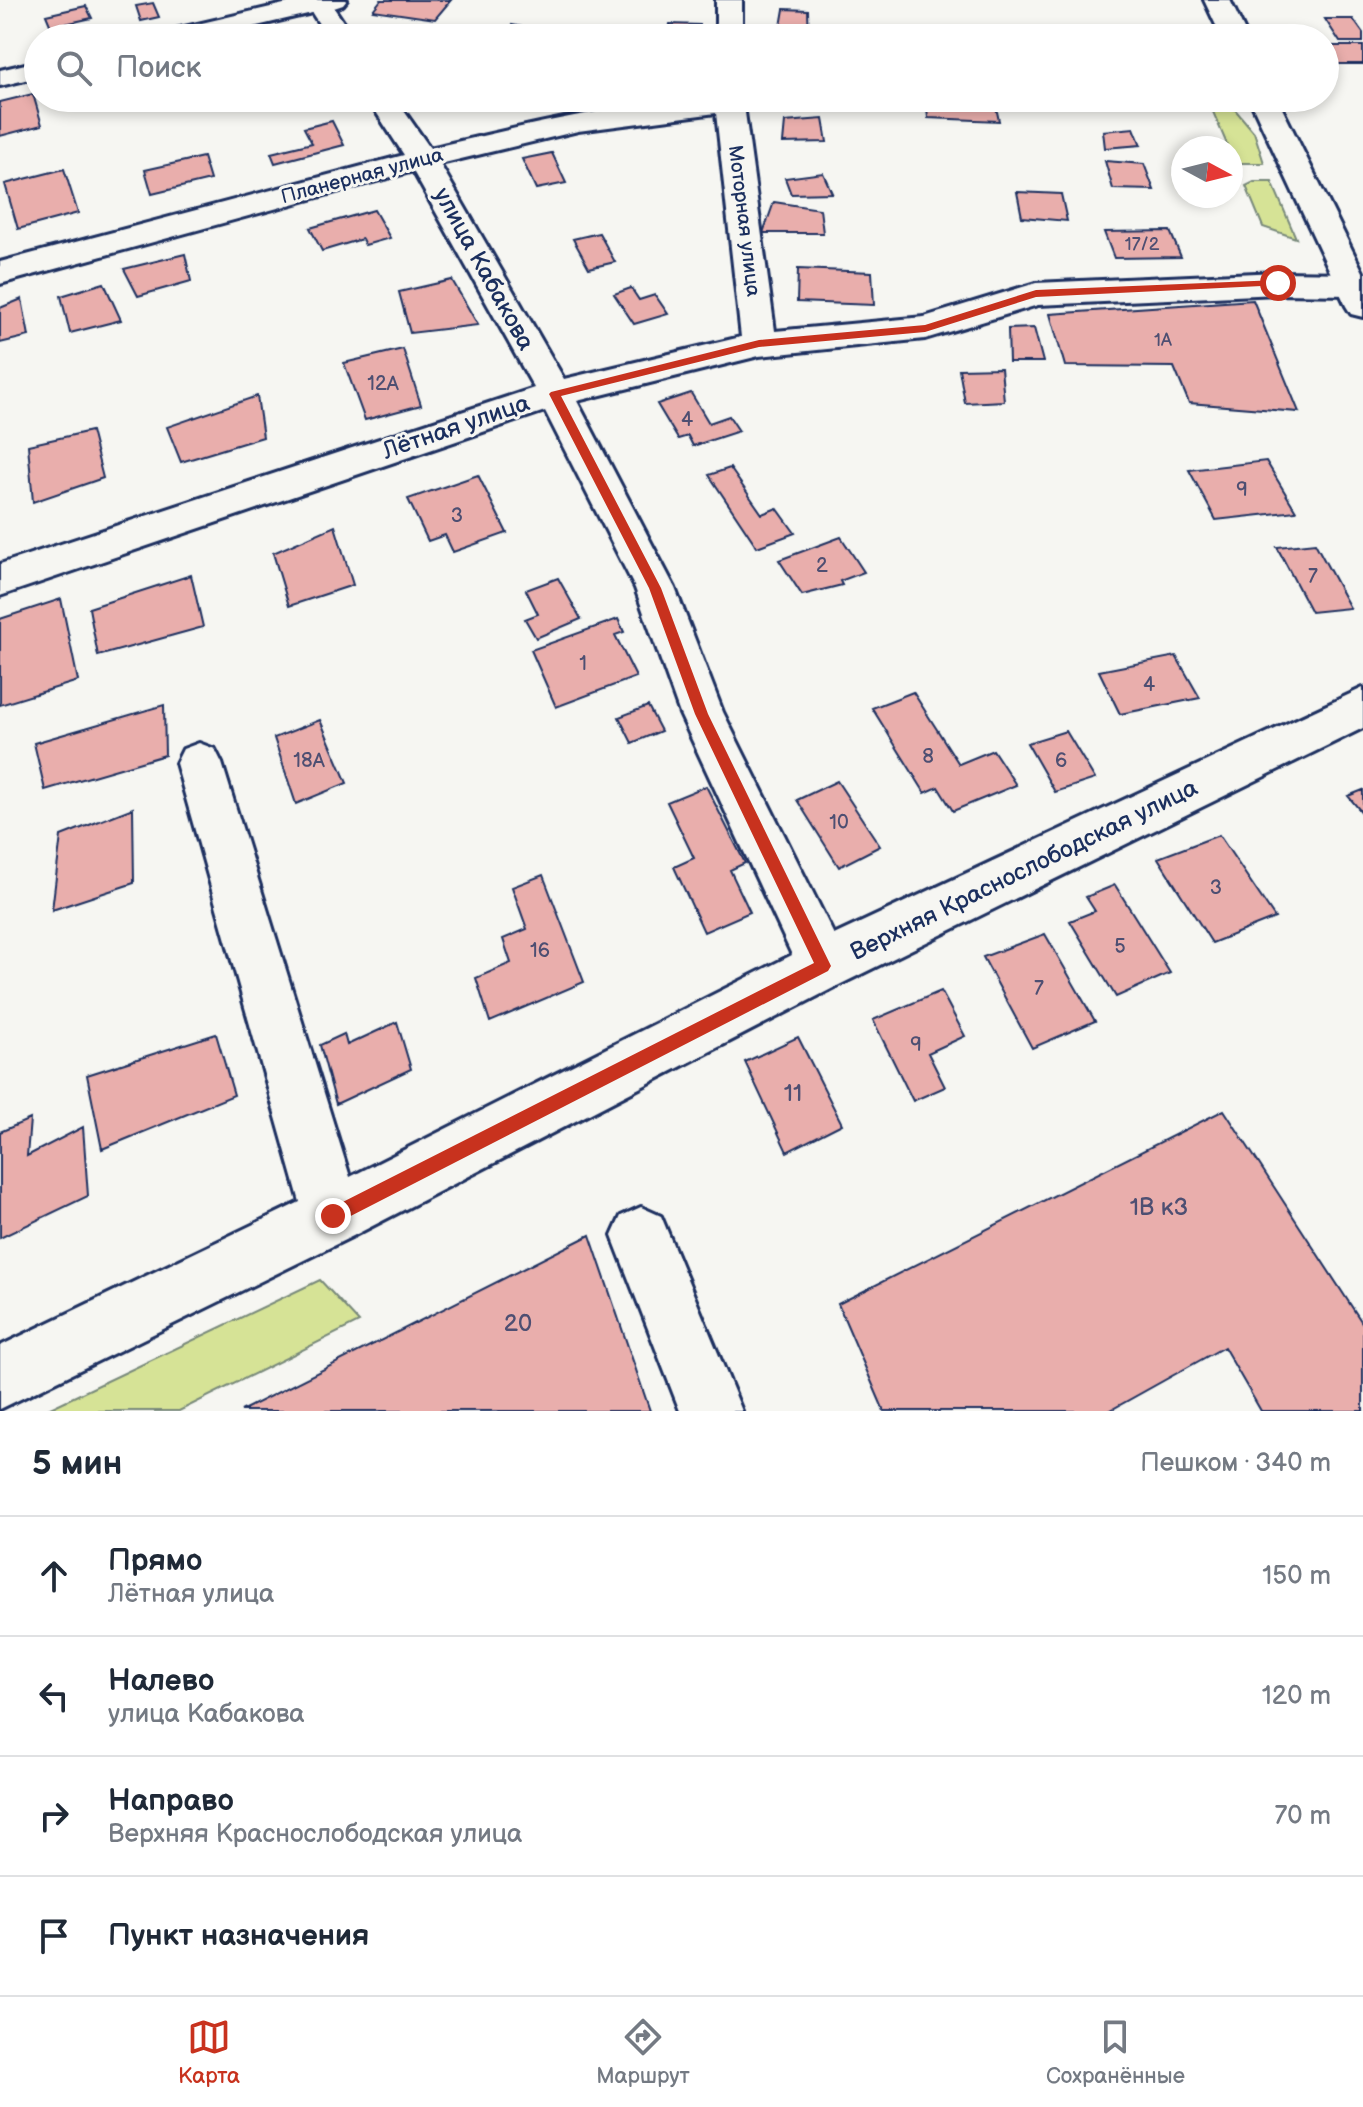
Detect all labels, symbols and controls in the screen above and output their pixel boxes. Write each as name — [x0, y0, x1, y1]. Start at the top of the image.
search box — [24, 24, 1339, 112]
icon: search — [52, 46, 96, 90]
text: Поиск — [116, 50, 202, 86]
north arrow — [1171, 136, 1243, 208]
street label: Планерная улица — [278, 143, 446, 209]
street label: Моторная улица — [723, 144, 765, 298]
street label: улица Кабакова — [427, 183, 541, 355]
house number: 17/2 — [1125, 234, 1160, 255]
route start — [1260, 265, 1296, 301]
house number: 1А — [1154, 330, 1172, 351]
house number: 12А — [367, 372, 400, 396]
street label: Лётная улица — [378, 388, 533, 466]
house number: 4 — [681, 408, 693, 432]
house number: 9 — [1236, 478, 1248, 502]
house number: 3 — [451, 504, 463, 528]
house number: 2 — [816, 554, 828, 578]
house number: 7 — [1308, 565, 1318, 589]
house number: 1 — [579, 652, 587, 676]
house number: 4 — [1143, 673, 1155, 697]
house number: 8 — [922, 745, 934, 769]
house number: 18А — [293, 749, 326, 773]
house number: 6 — [1055, 749, 1067, 773]
street label: Верхняя Краснослободская улица — [846, 773, 1202, 967]
house number: 10 — [829, 811, 849, 835]
house number: 3 — [1210, 876, 1222, 900]
house number: 5 — [1114, 935, 1126, 959]
house number: 16 — [530, 939, 550, 963]
house number: 7 — [1034, 977, 1044, 1001]
house number: 9 — [910, 1033, 922, 1057]
house number: 11 — [784, 1079, 802, 1108]
house number: 1В к3 — [1130, 1193, 1188, 1222]
route end — [315, 1198, 351, 1234]
house number: 20 — [504, 1309, 532, 1338]
text: 5 мин — [32, 1443, 122, 1484]
text: Пешком · 340 m — [1140, 1448, 1331, 1479]
text: Прямо — [108, 1543, 202, 1579]
icon: ahead — [32, 1554, 76, 1598]
text: 150 m — [1262, 1561, 1331, 1592]
text: Лётная улица — [108, 1579, 274, 1610]
text: Налево — [108, 1663, 214, 1699]
icon: left — [32, 1674, 76, 1718]
text: 120 m — [1262, 1681, 1331, 1712]
text: улица Кабакова — [108, 1699, 305, 1730]
text: Направо — [108, 1783, 234, 1819]
icon: right — [32, 1794, 76, 1838]
text: 70 m — [1274, 1801, 1331, 1832]
text: Верхняя Краснослободская улица — [108, 1819, 522, 1850]
icon: arrive — [32, 1914, 76, 1958]
text: Пункт назначения — [108, 1918, 369, 1954]
tab: Карта — [178, 2015, 240, 2090]
tab: Маршрут — [596, 2015, 690, 2090]
tab: Сохранённые — [1046, 2015, 1185, 2090]

